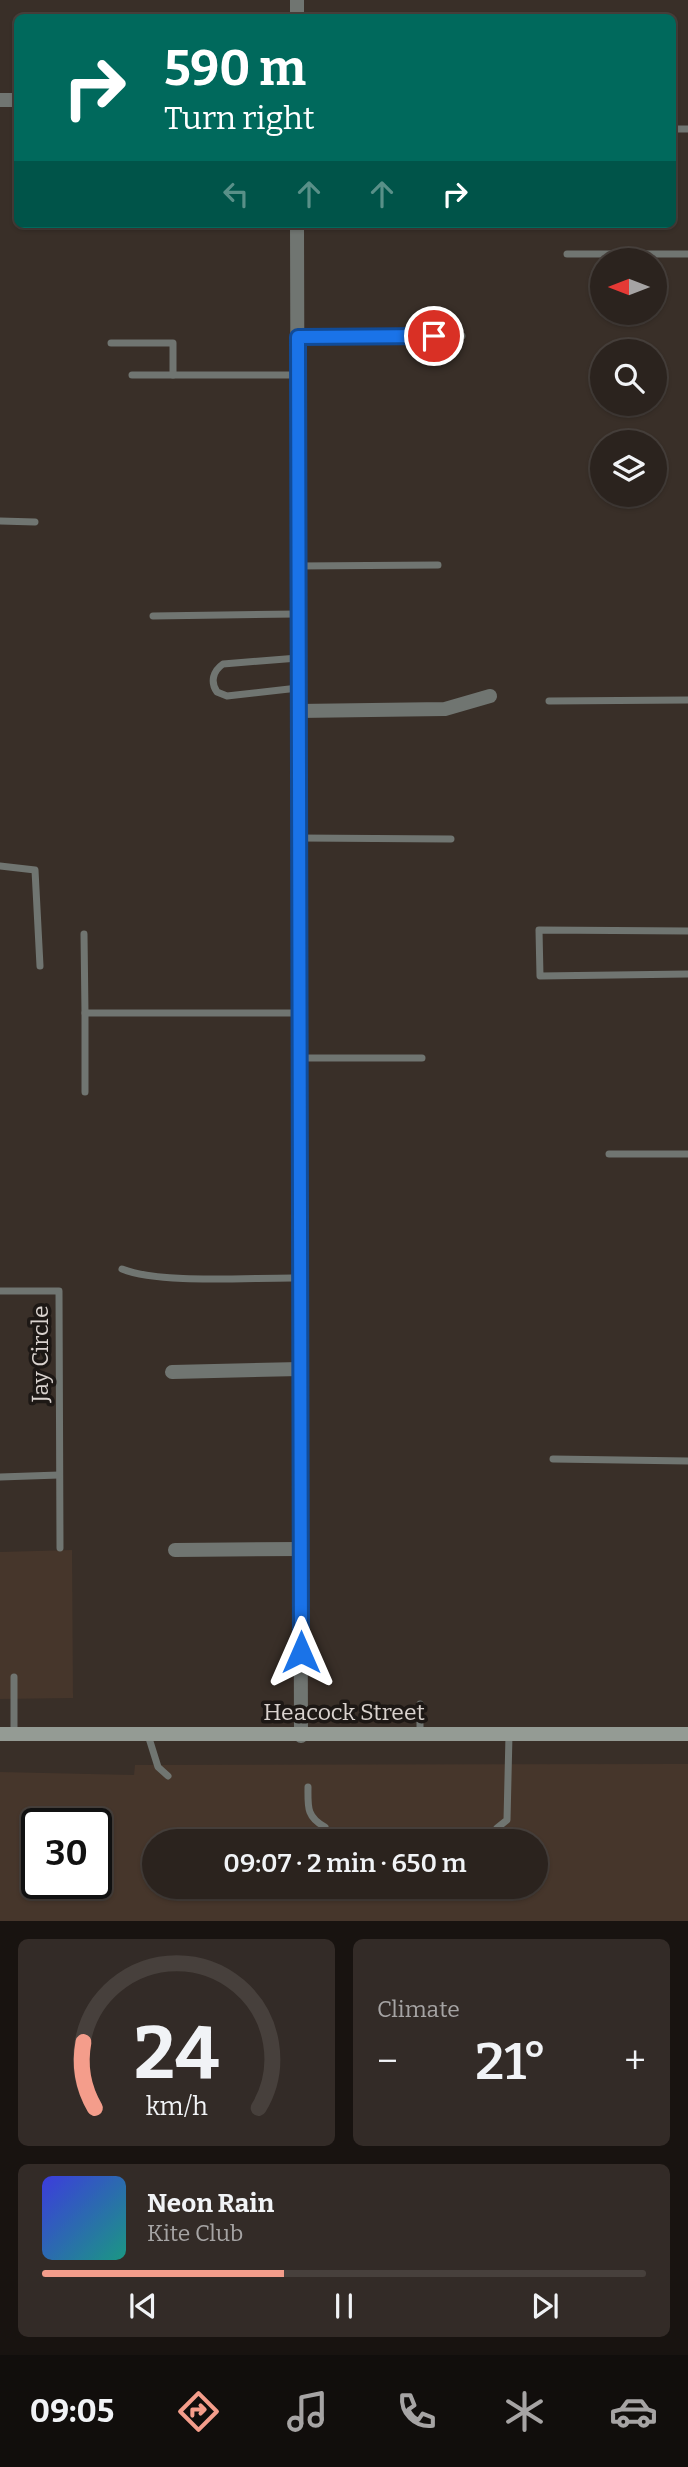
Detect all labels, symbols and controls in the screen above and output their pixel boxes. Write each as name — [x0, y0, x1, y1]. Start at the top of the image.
text: 590 m — [164, 39, 306, 98]
icon: right — [49, 42, 140, 133]
text: Turn right — [164, 99, 315, 137]
icon: left — [217, 175, 255, 213]
icon: ahead — [290, 175, 328, 213]
icon: ahead — [363, 175, 401, 213]
icon: right — [436, 175, 474, 213]
north arrow — [590, 248, 667, 326]
map controls — [590, 248, 667, 507]
pin — [404, 306, 464, 366]
icon: arrive — [415, 317, 453, 355]
button: search — [590, 339, 667, 416]
button: layers — [590, 430, 667, 507]
street label: Jay Circle — [26, 1305, 54, 1404]
position arrow — [264, 1615, 338, 1689]
street label: Heacock Street — [263, 1698, 425, 1726]
speed limit sign: 30 — [21, 1808, 112, 1899]
text: 09:07 · 2 min · 650 m — [223, 1848, 467, 1879]
text: Climate — [377, 1995, 460, 2023]
text: 24 — [134, 2011, 219, 2098]
text: 21° — [475, 2030, 547, 2093]
text: − — [377, 2038, 398, 2084]
text: + — [624, 2038, 646, 2084]
text: km/h — [146, 2092, 208, 2122]
text: Neon Rain — [147, 2188, 274, 2219]
text: Kite Club — [147, 2219, 243, 2247]
icon: previous — [124, 2287, 162, 2325]
icon: pause — [325, 2287, 363, 2325]
icon: next — [526, 2287, 564, 2325]
icon: directions — [174, 2387, 223, 2436]
icon: music — [283, 2387, 332, 2436]
icon: phone — [392, 2387, 441, 2436]
icon: climate — [500, 2387, 549, 2436]
icon: car — [609, 2387, 658, 2436]
text: 09:05 — [30, 2392, 114, 2430]

